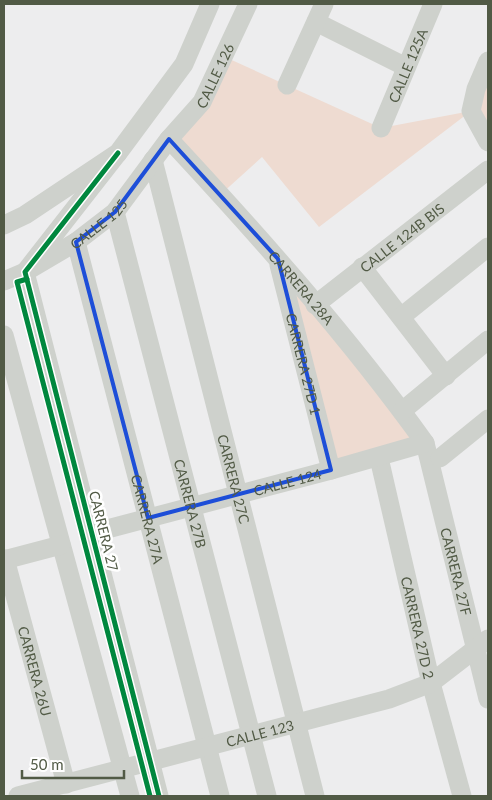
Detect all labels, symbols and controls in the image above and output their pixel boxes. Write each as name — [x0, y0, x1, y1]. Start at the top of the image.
street label: CALLE 125A — [384, 25, 431, 105]
street label: CALLE 126 — [192, 40, 237, 112]
street label: CALLE 125 — [67, 195, 130, 252]
street label: CALLE 124B BIS — [356, 199, 447, 276]
street label: CARRERA 28A — [265, 247, 338, 328]
street label: CARRERA 27D 1 — [283, 311, 325, 417]
street label: CARRERA 27C — [215, 432, 254, 526]
street label: CARRERA 27B — [171, 457, 211, 550]
street label: CALLE 124 — [252, 464, 323, 499]
street label: CARRERA 27A — [128, 472, 168, 566]
street label: CARRERA 27 — [86, 489, 122, 573]
street label: CARRERA 27F — [438, 526, 476, 617]
street label: CARRERA 27D 2 — [398, 575, 438, 680]
street label: CARRERA 26U — [15, 624, 56, 718]
street label: CALLE 123 — [224, 716, 296, 750]
scale bar — [22, 748, 125, 780]
text: 50 m — [30, 755, 64, 773]

